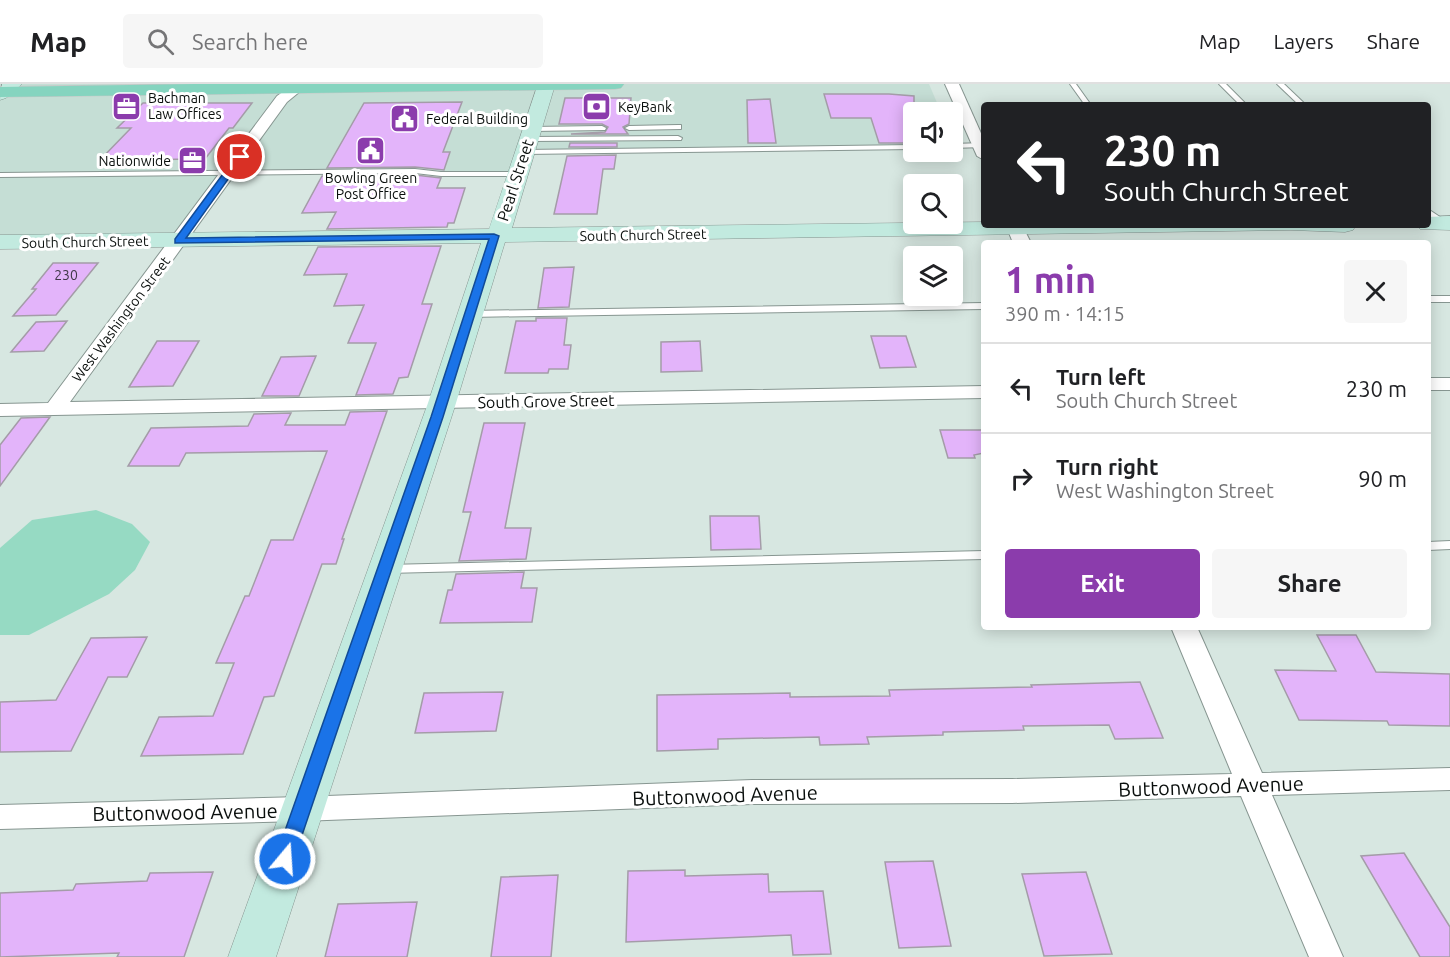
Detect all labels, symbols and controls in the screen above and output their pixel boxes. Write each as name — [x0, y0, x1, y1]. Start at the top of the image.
search box — [123, 14, 543, 68]
icon: search — [144, 25, 177, 58]
text: Map — [30, 26, 87, 57]
text: Search here — [192, 29, 308, 54]
text: Map — [1199, 29, 1240, 53]
text: Layers — [1273, 29, 1334, 53]
text: Share — [1367, 29, 1420, 53]
office icon: Bachman Law Offices — [111, 90, 143, 122]
place label: Bachman Law Offices — [148, 90, 222, 122]
bank icon: KeyBank — [581, 91, 613, 123]
place label: KeyBank — [618, 99, 672, 115]
map controls — [903, 102, 963, 306]
button: sound — [903, 102, 963, 162]
public building icon: Federal Building — [389, 103, 421, 135]
place label: Federal Building — [426, 111, 528, 127]
icon: left — [1005, 126, 1083, 204]
text: 230 m — [1104, 127, 1221, 174]
pin — [214, 131, 265, 182]
public building icon: Bowling Green Post Office — [355, 135, 387, 167]
street label: Pearl Street — [493, 136, 537, 223]
icon: arrive — [223, 140, 256, 173]
office icon: Nationwide — [176, 145, 208, 177]
place label: Nationwide — [99, 153, 171, 169]
place label: Bowling Green Post Office — [325, 170, 417, 202]
button: search — [903, 174, 963, 234]
text: South Church Street — [1104, 176, 1349, 206]
street label: South Church Street — [579, 226, 707, 244]
street label: South Church Street — [21, 233, 149, 251]
button: layers — [903, 246, 963, 306]
street label: West Washington Street — [69, 253, 174, 385]
text: 1 min — [1005, 259, 1096, 300]
button: close — [1344, 260, 1407, 323]
house number: 230 — [54, 267, 78, 283]
text: 390 m · 14:15 — [1005, 302, 1125, 325]
text: Turn left — [1056, 364, 1146, 389]
icon: left — [1005, 372, 1038, 405]
text: 230 m — [1346, 376, 1407, 401]
text: South Church Street — [1056, 389, 1237, 412]
street label: South Grove Street — [477, 391, 615, 411]
text: Turn right — [1056, 454, 1158, 479]
icon: right — [1005, 462, 1038, 495]
text: 90 m — [1358, 466, 1407, 491]
text: West Washington Street — [1056, 479, 1274, 502]
button: Exit — [1005, 549, 1200, 618]
button: Share — [1212, 549, 1407, 618]
street label: Buttonwood Avenue — [1118, 771, 1304, 801]
street label: Buttonwood Avenue — [632, 780, 818, 810]
street label: Buttonwood Avenue — [92, 799, 278, 825]
position arrow — [253, 827, 317, 891]

